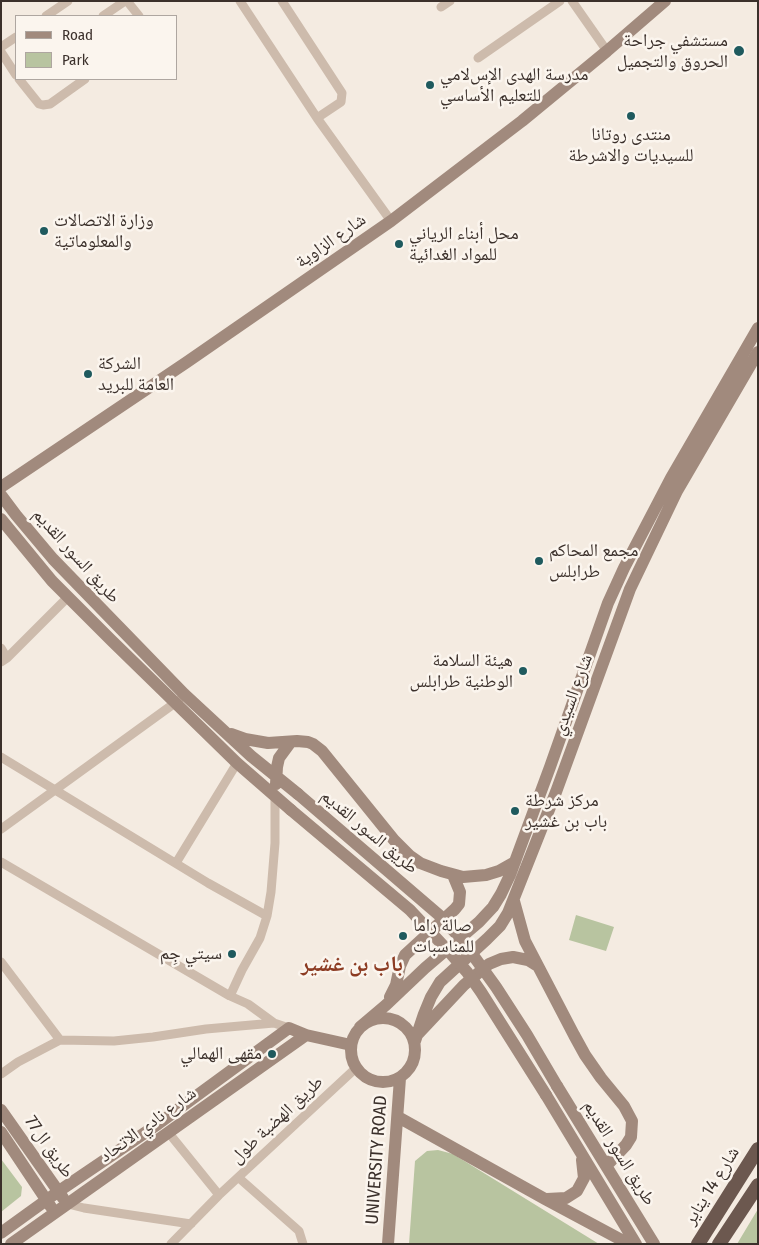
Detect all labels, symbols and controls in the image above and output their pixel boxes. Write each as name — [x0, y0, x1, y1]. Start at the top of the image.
legend — [15, 15, 178, 80]
text: Road — [62, 26, 93, 44]
place label: مستشفي جراحة الحروق والتجميل — [617, 30, 728, 72]
marker: مستشفي جراحة الحروق والتجميل — [732, 44, 746, 58]
text: Park — [62, 51, 89, 69]
place label: مدرسة الهدى الإسﻻمي للتعليم الأساسي — [440, 64, 588, 106]
marker: مدرسة الهدى الإسﻻمي للتعليم الأساسي — [424, 79, 436, 91]
marker: منتدى روتانا للسيديات والاشرطة — [625, 110, 637, 122]
place label: منتدى روتانا للسيديات والاشرطة — [568, 124, 694, 166]
street label: شارع الزاوية — [292, 209, 370, 273]
place label: وزارة الاتصالات والمعلوماتية — [54, 210, 154, 252]
place label: محل أبناء الرياني للمواد الغدائية — [409, 223, 519, 266]
marker: وزارة الاتصالات والمعلوماتية — [38, 225, 50, 237]
marker: محل أبناء الرياني للمواد الغدائية — [393, 238, 405, 250]
place label: الشركة العامة للبريد — [98, 353, 174, 396]
marker: الشركة العامة للبريد — [82, 368, 94, 380]
street label: طريق السور القديم — [28, 504, 124, 608]
place label: مجمع المحاكم طرابلس — [549, 540, 638, 582]
marker: مجمع المحاكم طرابلس — [533, 555, 545, 567]
place label: هيئة السلامة الوطنية طرابلس — [409, 650, 513, 692]
street label: شارع السيدي — [548, 652, 598, 738]
marker: هيئة السلامة الوطنية طرابلس — [517, 665, 529, 677]
street label: طريق السور القديم — [316, 785, 422, 879]
place label: مركز شرطة باب بن غشير — [525, 790, 607, 832]
marker: مركز شرطة باب بن غشير — [509, 805, 521, 817]
place label: صالة راما للمناسبات — [413, 915, 474, 958]
marker: صالة راما للمناسبات — [397, 930, 409, 942]
place label: سيتي جِم — [160, 943, 222, 965]
marker: سيتي جِم — [226, 948, 238, 960]
district label: باب بن غشير — [301, 952, 403, 978]
place label: مقهى الهمالي — [180, 1043, 262, 1065]
marker: مقهى الهمالي — [266, 1048, 278, 1060]
street label: طريق الهضبة طول — [226, 1072, 328, 1168]
street label: شارع نادي الاتحاد — [95, 1083, 201, 1167]
street label: UNIVERSITY ROAD — [362, 1095, 392, 1225]
street label: طريق السور القديم — [578, 1096, 660, 1210]
street label: طريق ال77 — [20, 1112, 78, 1182]
street label: شارع 14 يناير — [680, 1143, 744, 1229]

